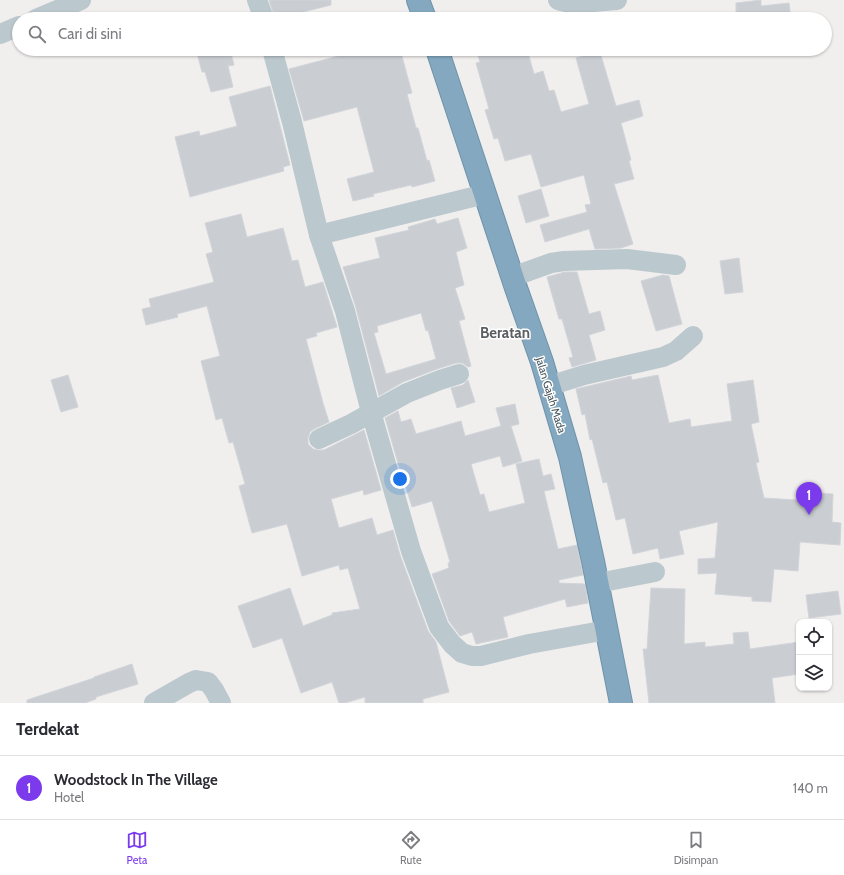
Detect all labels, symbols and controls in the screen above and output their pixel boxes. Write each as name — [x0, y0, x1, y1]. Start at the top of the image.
search box — [12, 12, 832, 56]
icon: search — [26, 23, 48, 45]
text: Cari di sini — [58, 25, 122, 43]
district label: Beratan — [480, 324, 530, 342]
street label: Jalan Gajah Mada — [533, 354, 569, 435]
your location — [390, 469, 410, 489]
pin: 1 — [796, 482, 822, 515]
map controls — [796, 619, 832, 691]
button: locate — [796, 619, 832, 655]
button: layers — [796, 655, 832, 691]
text: Terdekat — [16, 719, 79, 739]
text: Woodstock In The Village — [54, 771, 218, 789]
text: 1 — [27, 780, 31, 796]
text: 140 m — [793, 780, 828, 796]
text: Hotel — [54, 789, 84, 805]
tab: Peta — [126, 829, 148, 867]
tab: Rute — [400, 829, 422, 867]
tab: Disimpan — [674, 829, 718, 867]

